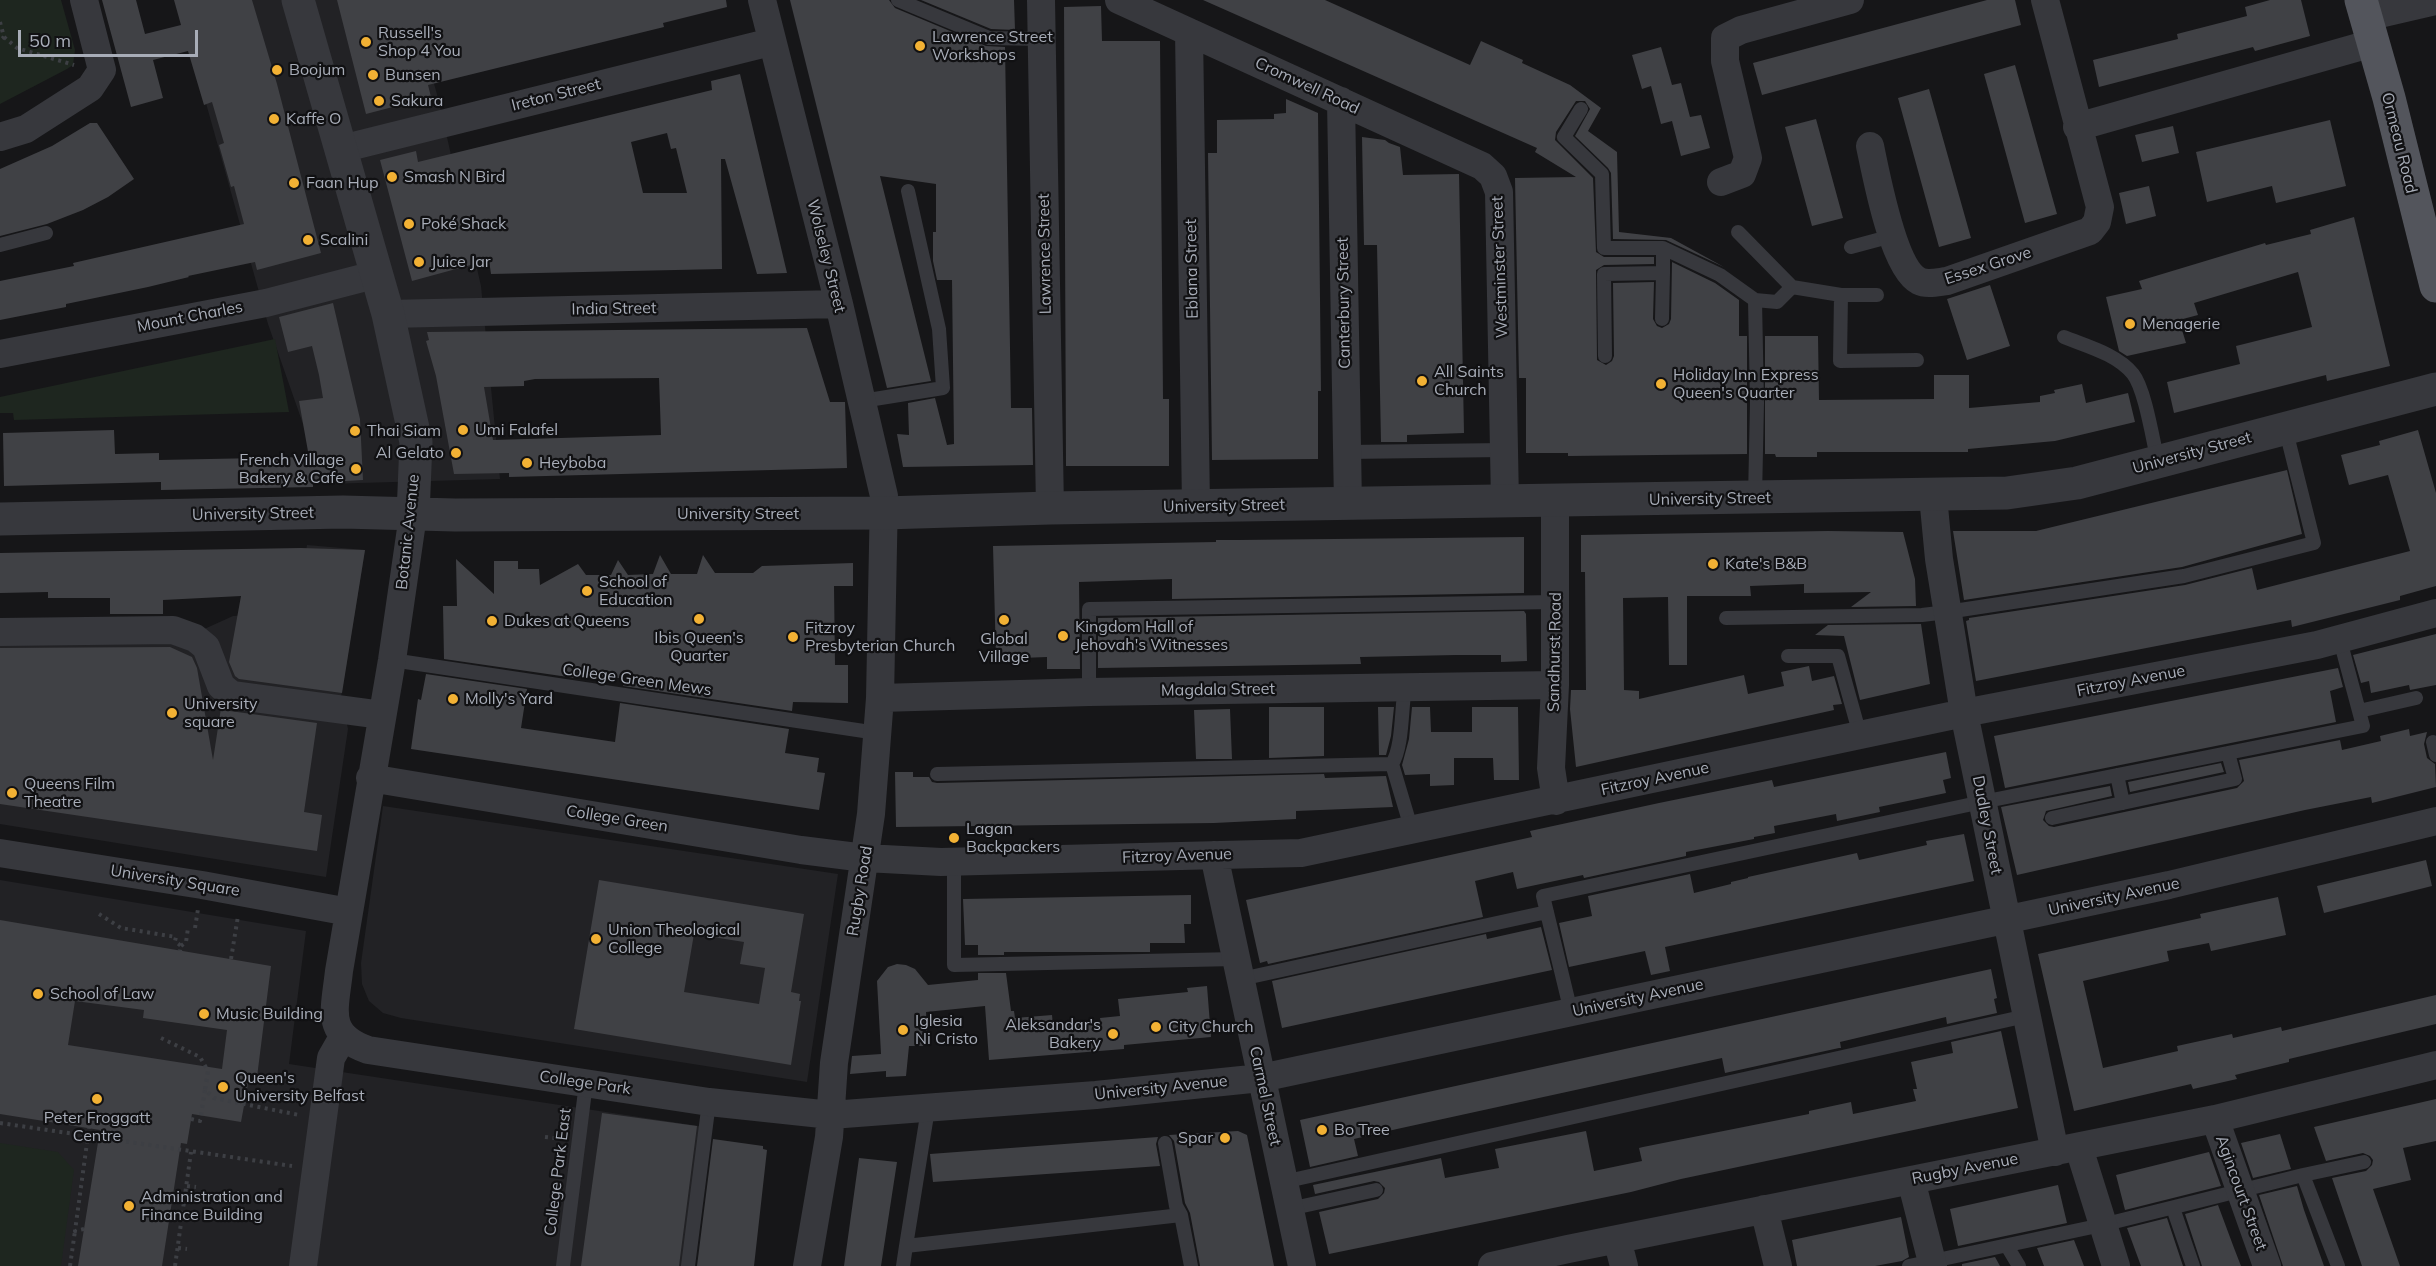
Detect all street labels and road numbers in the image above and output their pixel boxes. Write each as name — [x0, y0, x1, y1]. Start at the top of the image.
street label: Cromwell Road — [1252, 53, 1362, 119]
street label: Ireton Street — [510, 75, 602, 115]
street label: Ormeau Road — [2377, 91, 2421, 195]
street label: Lawrence Street — [1034, 193, 1056, 315]
street label: Westminster Street — [1488, 195, 1512, 339]
street label: Wolseley Street — [803, 198, 849, 314]
street label: Eblana Street — [1182, 219, 1202, 319]
street label: Canterbury Street — [1333, 237, 1355, 369]
street label: Essex Grove — [1942, 243, 2034, 289]
street label: Mount Charles — [135, 297, 245, 337]
street label: India Street — [571, 299, 657, 319]
street label: University Street — [2131, 428, 2253, 478]
street label: Botanic Avenue — [392, 473, 424, 591]
street label: University Street — [1649, 488, 1771, 510]
street label: University Street — [1163, 495, 1285, 517]
street label: University Street — [192, 503, 314, 525]
street label: University Street — [677, 504, 799, 524]
street label: Sandhurst Road — [1544, 592, 1566, 712]
street label: College Green Mews — [561, 660, 713, 700]
street label: Fitzroy Avenue — [2075, 661, 2187, 701]
street label: Magdala Street — [1161, 679, 1275, 701]
street label: Fitzroy Avenue — [1599, 758, 1711, 800]
street label: Dudley Street — [1968, 774, 2006, 876]
street label: College Green — [565, 801, 669, 837]
street label: Rugby Road — [843, 844, 877, 938]
street label: Fitzroy Avenue — [1122, 844, 1232, 868]
street label: University Square — [109, 861, 241, 901]
street label: University Avenue — [2047, 874, 2181, 920]
street label: University Avenue — [1571, 975, 1705, 1021]
street label: Carmel Street — [1245, 1045, 1285, 1147]
street label: College Park — [538, 1067, 632, 1099]
street label: University Avenue — [1094, 1071, 1228, 1105]
street label: College Park East — [541, 1107, 575, 1237]
street label: Agincourt Street — [2211, 1133, 2271, 1253]
street label: Rugby Avenue — [1910, 1149, 2020, 1189]

